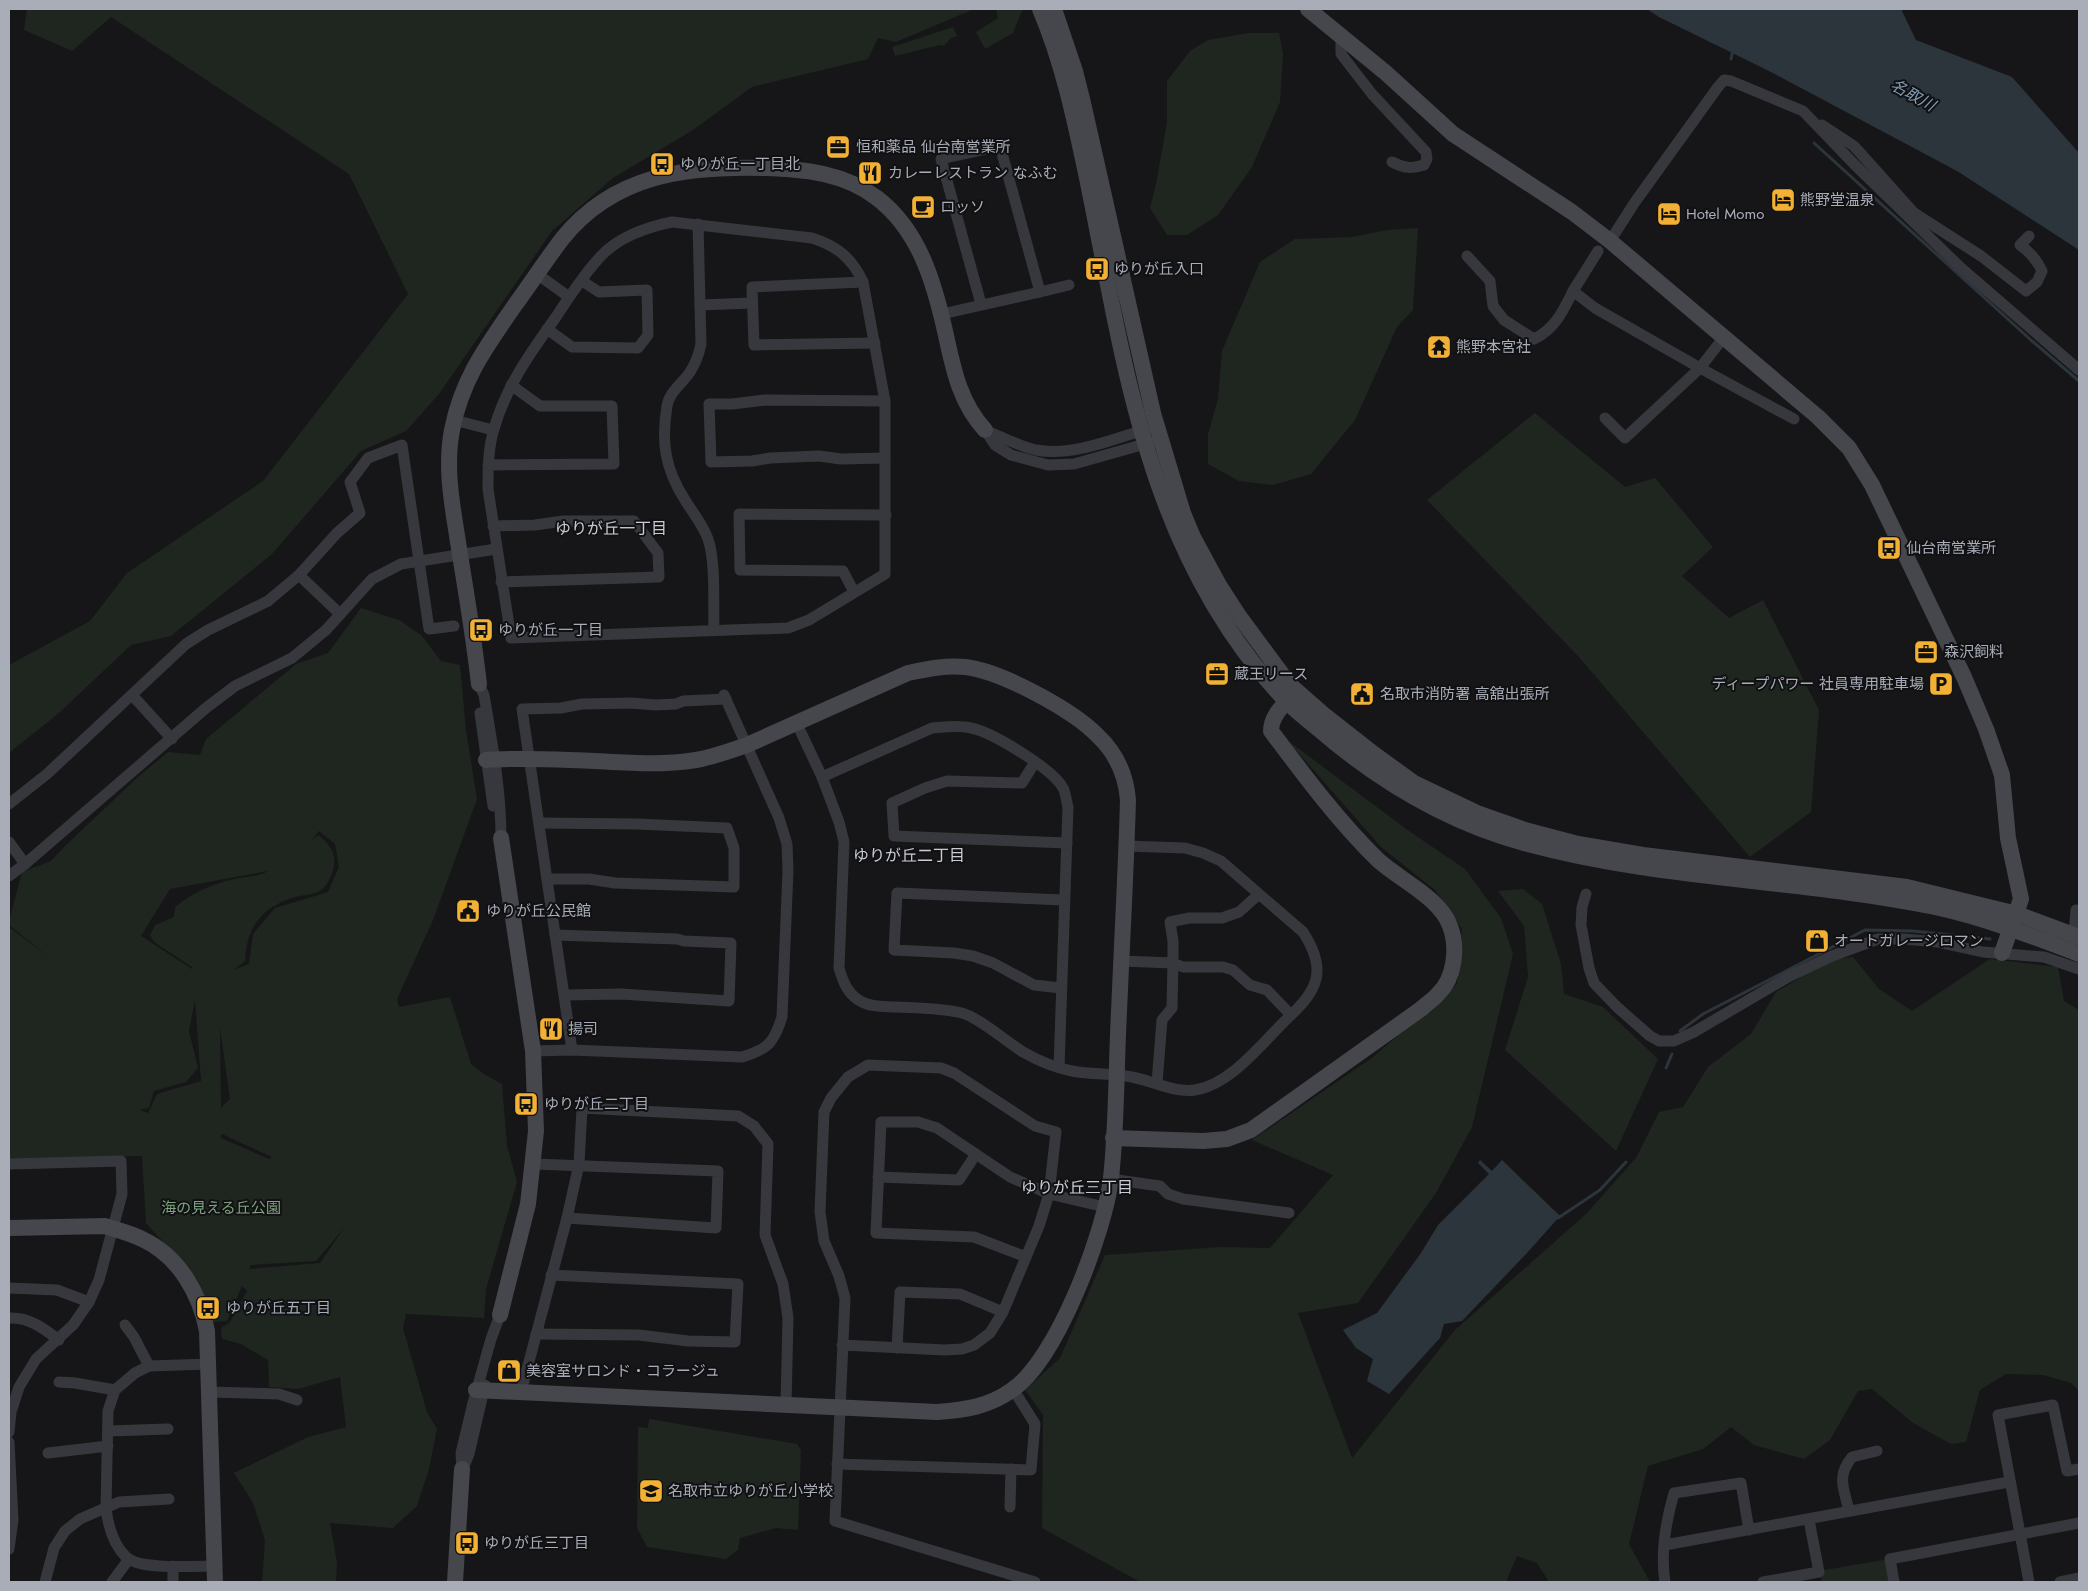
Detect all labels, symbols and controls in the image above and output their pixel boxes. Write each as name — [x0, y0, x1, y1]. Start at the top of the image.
water label: 名取川 — [1886, 73, 1941, 118]
office icon: 恒和薬品 仙台南営業所 — [825, 134, 851, 160]
place label: 恒和薬品 仙台南営業所 — [856, 136, 1011, 158]
bus stop icon: ゆりが丘一丁目北 — [649, 151, 675, 177]
place label: ゆりが丘一丁目北 — [680, 153, 800, 175]
restaurant icon: カレーレストラン なふむ — [857, 160, 883, 186]
place label: カレーレストラン なふむ — [888, 162, 1058, 184]
hotel icon: 熊野堂温泉 — [1770, 187, 1796, 213]
place label: 熊野堂温泉 — [1800, 189, 1875, 211]
cafe icon: ロッソ — [910, 194, 936, 220]
place label: ロッソ — [940, 196, 985, 218]
hotel icon: Hotel Momo — [1656, 201, 1682, 227]
place label: Hotel Momo — [1686, 203, 1764, 225]
bus stop icon: ゆりが丘入口 — [1084, 256, 1110, 282]
place label: ゆりが丘入口 — [1114, 258, 1204, 280]
temple icon: 熊野本宮社 — [1426, 334, 1452, 360]
place label: 熊野本宮社 — [1456, 336, 1531, 358]
district label: ゆりが丘一丁目 — [555, 517, 667, 540]
bus stop icon: 仙台南営業所 — [1876, 535, 1902, 561]
place label: 仙台南営業所 — [1906, 537, 1996, 559]
bus stop icon: ゆりが丘一丁目 — [468, 617, 494, 643]
place label: ゆりが丘一丁目 — [498, 619, 603, 641]
office icon: 森沢飼料 — [1913, 639, 1939, 665]
place label: 森沢飼料 — [1944, 641, 2004, 663]
office icon: 蔵王リース — [1204, 661, 1230, 687]
place label: 蔵王リース — [1234, 663, 1308, 685]
parking icon: ディープパワー 社員専用駐車場 — [1928, 671, 1954, 697]
place label: ディープパワー 社員専用駐車場 — [1711, 673, 1924, 695]
public building icon: 名取市消防署 高舘出張所 — [1349, 681, 1375, 707]
place label: 名取市消防署 高舘出張所 — [1380, 683, 1550, 705]
district label: ゆりが丘二丁目 — [853, 844, 965, 867]
public building icon: ゆりが丘公民館 — [455, 898, 481, 924]
place label: ゆりが丘公民館 — [486, 900, 591, 922]
shop icon: オートガレージロマン — [1804, 928, 1830, 954]
place label: オートガレージロマン — [1834, 930, 1984, 952]
restaurant icon: 揚司 — [538, 1016, 564, 1042]
place label: 揚司 — [568, 1018, 598, 1040]
bus stop icon: ゆりが丘二丁目 — [513, 1091, 539, 1117]
place label: ゆりが丘二丁目 — [544, 1093, 649, 1115]
district label: ゆりが丘三丁目 — [1021, 1176, 1133, 1199]
park label: 海の見える丘公園 — [161, 1197, 281, 1219]
bus stop icon: ゆりが丘五丁目 — [195, 1295, 221, 1321]
place label: ゆりが丘五丁目 — [226, 1297, 331, 1319]
shop icon: 美容室サロンド・コラージュ — [496, 1358, 522, 1384]
place label: 美容室サロンド・コラージュ — [526, 1360, 720, 1382]
school or university icon: 名取市立ゆりが丘小学校 — [638, 1478, 664, 1504]
place label: 名取市立ゆりが丘小学校 — [668, 1480, 833, 1502]
bus stop icon: ゆりが丘三丁目 — [454, 1530, 480, 1556]
place label: ゆりが丘三丁目 — [484, 1532, 589, 1554]

